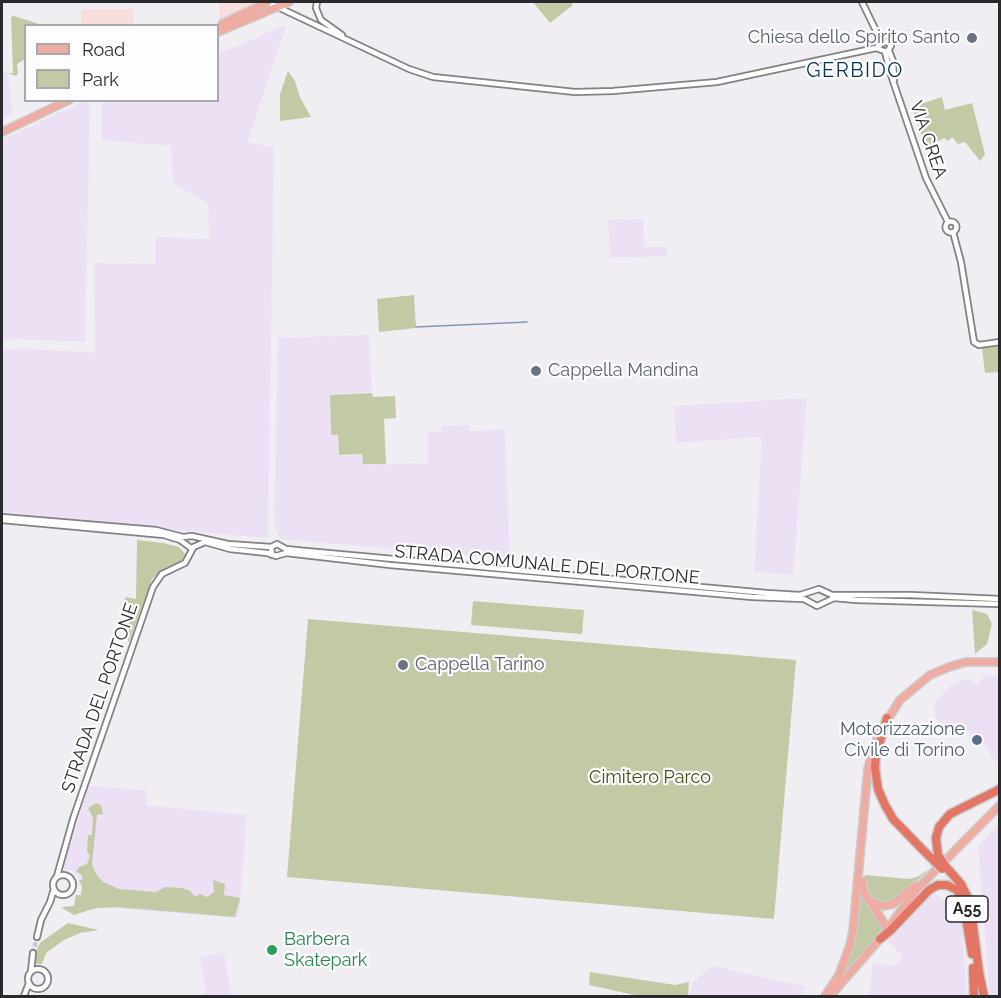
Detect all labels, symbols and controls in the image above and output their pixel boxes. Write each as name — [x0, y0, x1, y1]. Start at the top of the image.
legend — [24, 24, 219, 102]
place label: Chiesa dello Spirito Santo — [748, 27, 960, 49]
marker: Chiesa dello Spirito Santo — [965, 31, 979, 45]
text: Road — [82, 39, 125, 60]
district label: GERBIDO — [806, 59, 904, 83]
text: Park — [82, 69, 119, 90]
street label: VIA CREA — [905, 98, 951, 182]
place label: Cappella Mandina — [548, 360, 699, 382]
marker: Cappella Mandina — [529, 364, 543, 378]
street label: STRADA COMUNALE DEL PORTONE — [393, 541, 701, 589]
street label: STRADA DEL PORTONE — [57, 600, 143, 796]
place label: Cappella Tarino — [415, 654, 544, 676]
marker: Cappella Tarino — [396, 658, 410, 672]
place label: Motorizzazione Civile di Torino — [840, 719, 965, 762]
marker: Motorizzazione Civile di Torino — [970, 733, 984, 747]
park label: Cimitero Parco — [589, 767, 711, 789]
road number: A55 — [946, 896, 988, 922]
place label: Barbera Skatepark — [284, 929, 367, 972]
marker: Barbera Skatepark — [265, 943, 279, 957]

